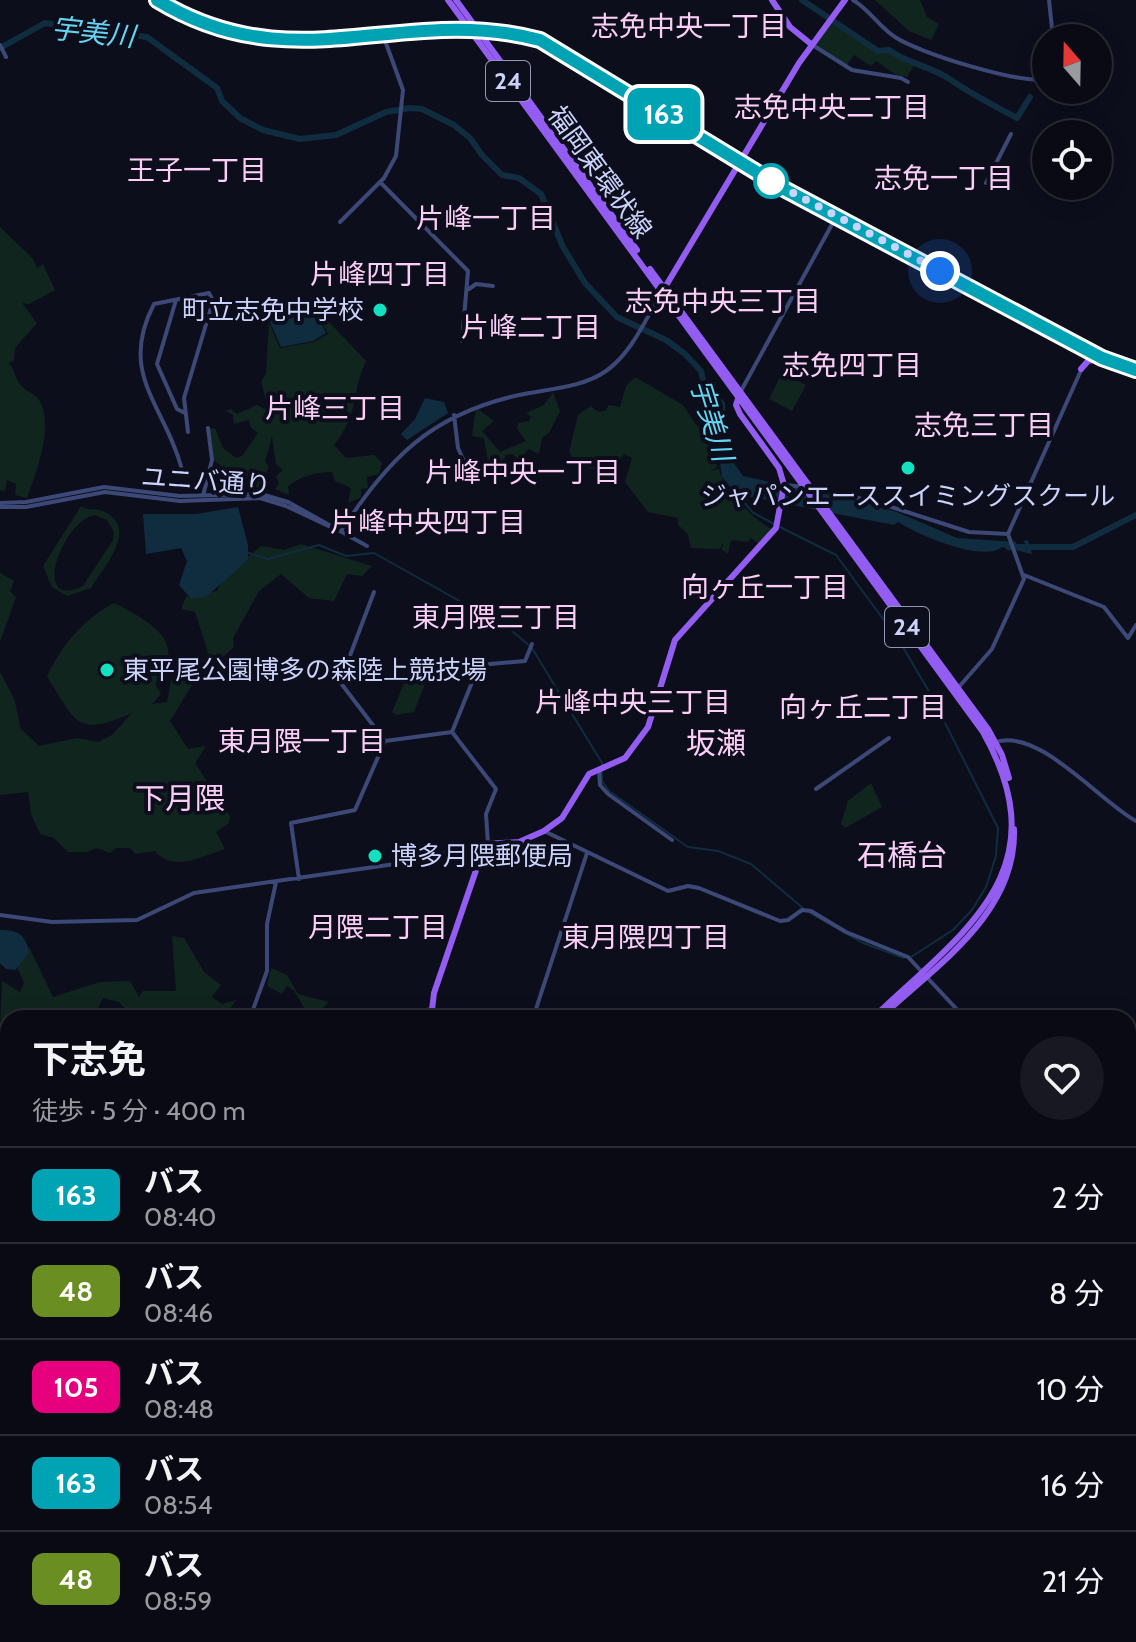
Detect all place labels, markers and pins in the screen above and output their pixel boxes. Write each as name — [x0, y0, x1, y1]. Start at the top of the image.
unlabelled marker — [754, 164, 788, 198]
place label: 町立志免中学校 — [182, 294, 364, 326]
marker: 町立志免中学校 — [371, 301, 389, 319]
marker: ジャパンエーススイミングスクール — [899, 459, 917, 477]
place label: ジャパンエーススイミングスクール — [701, 480, 1115, 512]
place label: 東平尾公園博多の森陸上競技場 — [123, 654, 487, 686]
marker: 東平尾公園博多の森陸上競技場 — [98, 661, 116, 679]
place label: 博多月隈郵便局 — [391, 840, 573, 872]
marker: 博多月隈郵便局 — [366, 847, 384, 865]

